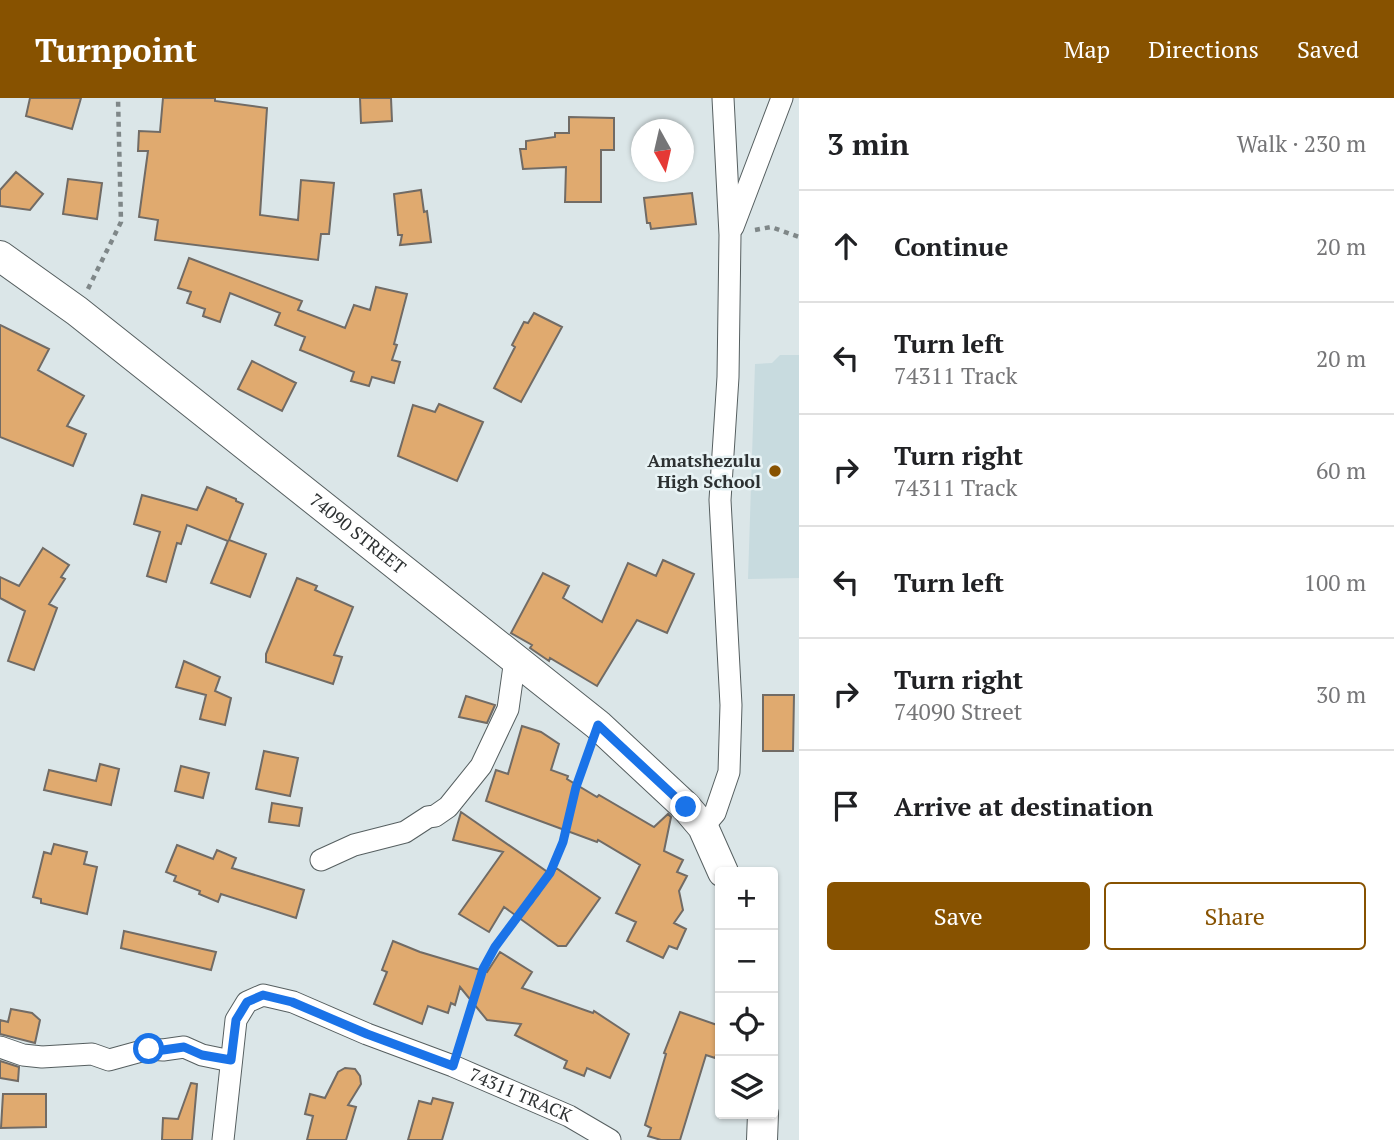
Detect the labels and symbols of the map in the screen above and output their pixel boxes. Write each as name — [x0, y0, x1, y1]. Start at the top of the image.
north arrow — [631, 119, 694, 182]
place label: Amatshezulu High School — [647, 448, 761, 493]
marker: Amatshezulu High School — [767, 463, 783, 479]
street label: 74090 STREET — [305, 487, 411, 579]
route end — [670, 791, 701, 822]
route start — [133, 1033, 164, 1064]
street label: 74311 TRACK — [466, 1061, 576, 1127]

